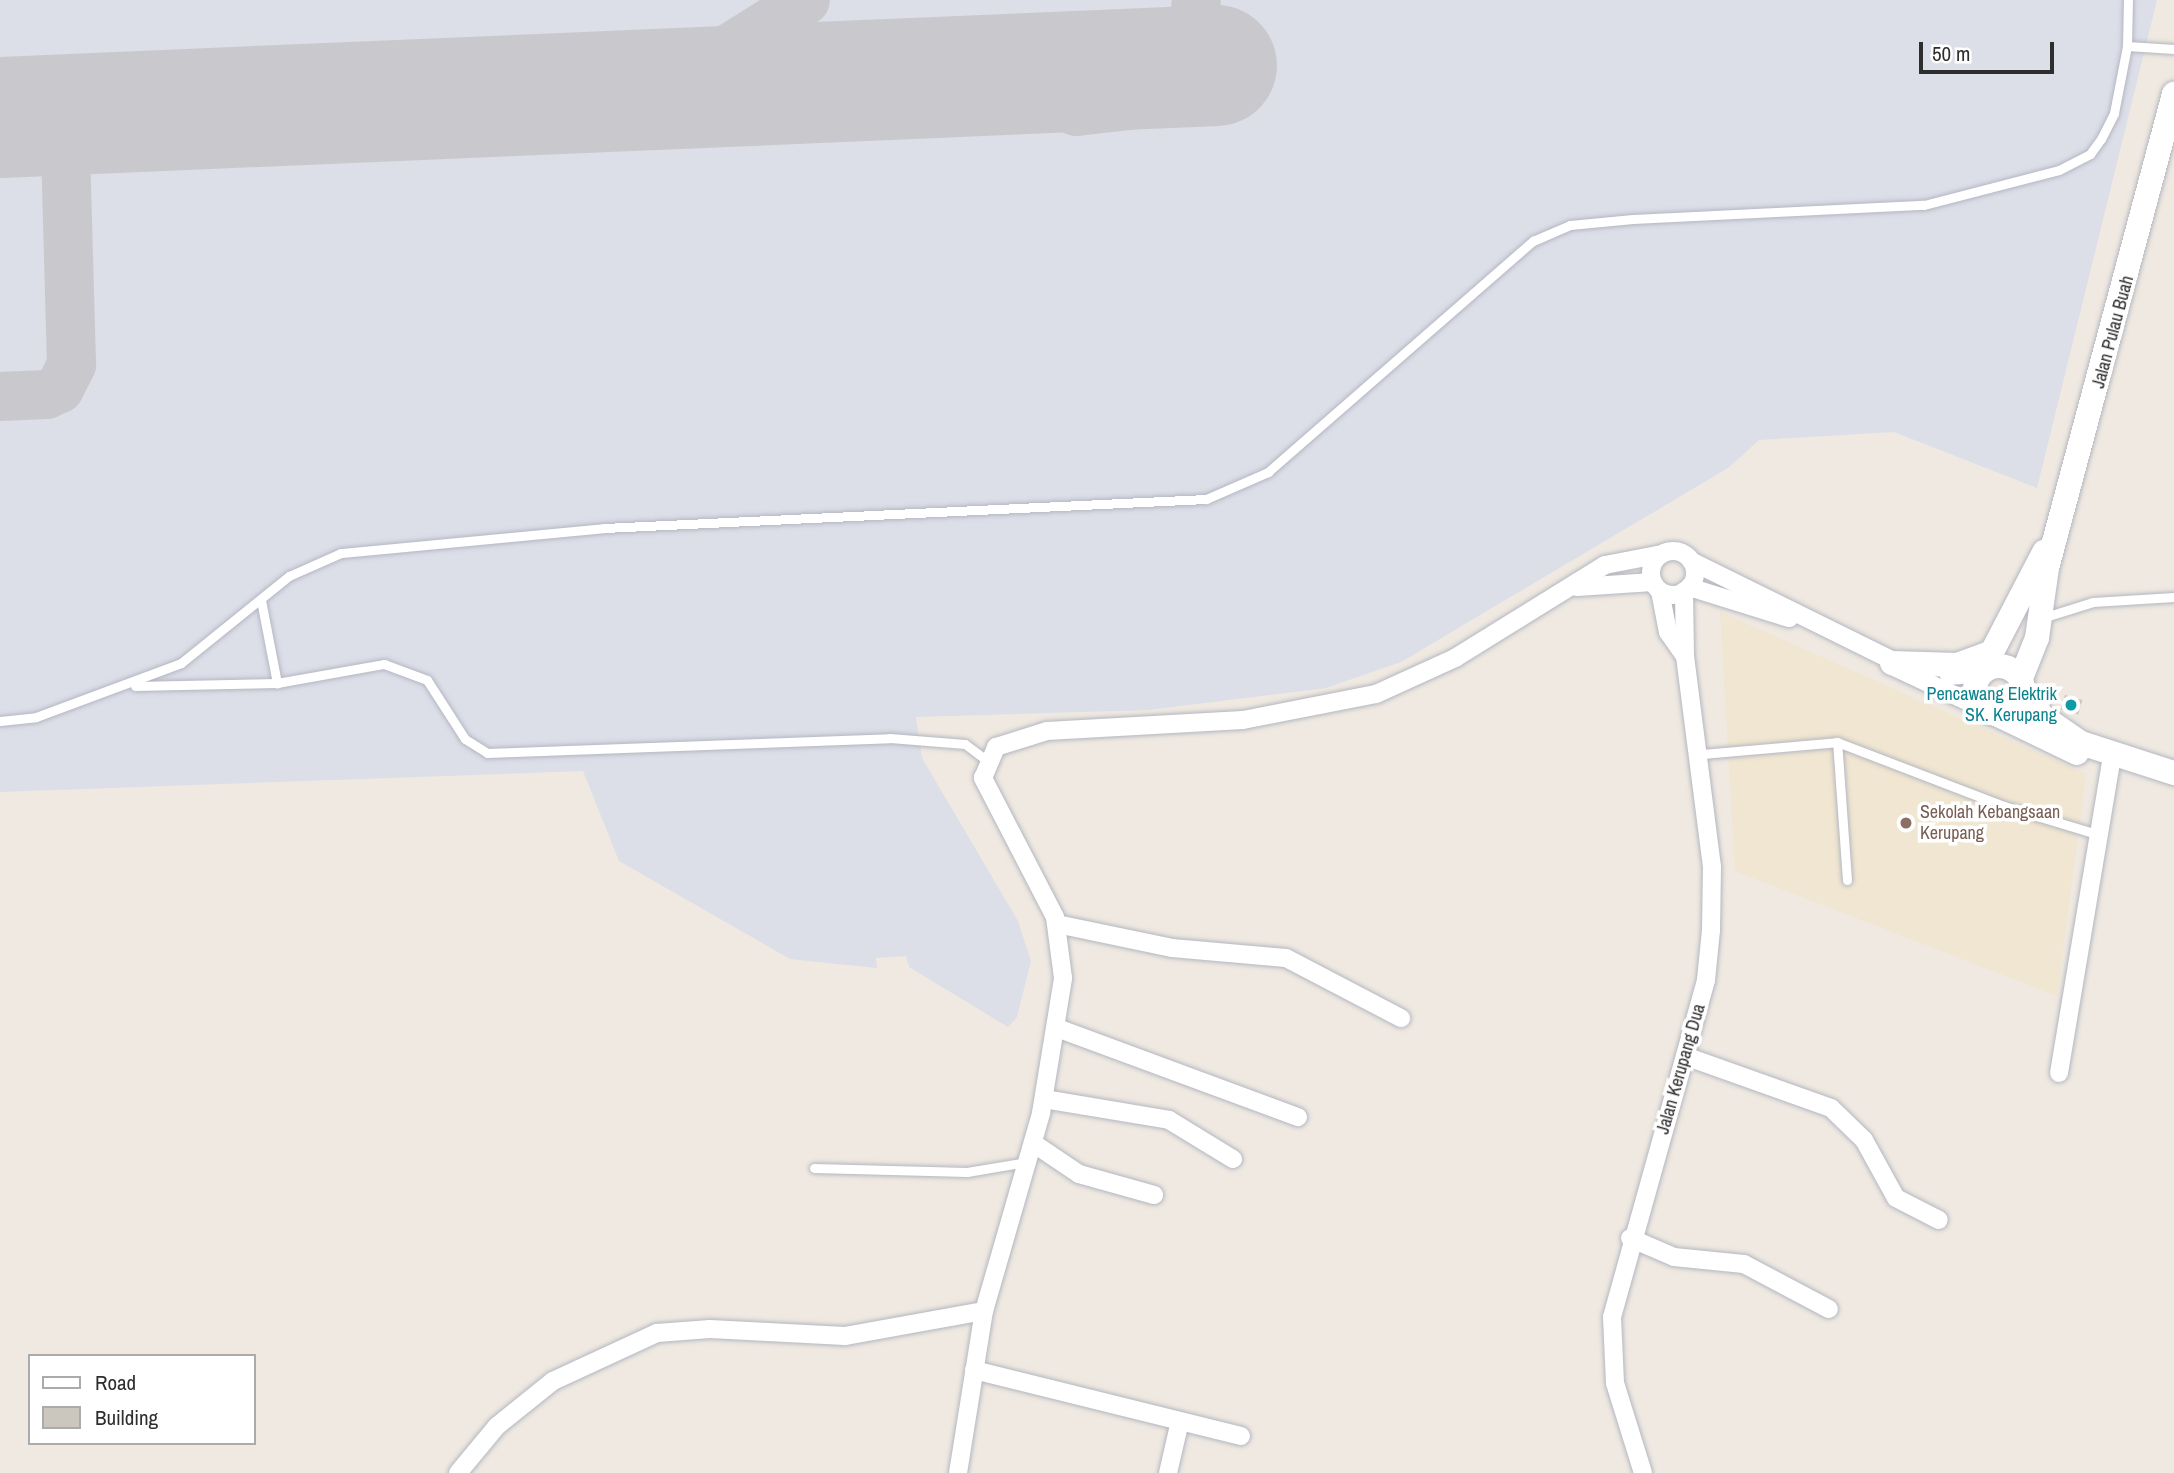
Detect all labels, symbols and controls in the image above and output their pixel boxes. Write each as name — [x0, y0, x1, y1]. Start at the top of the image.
scale bar — [1922, 28, 2057, 72]
text: 50 m — [1932, 39, 1970, 68]
street label: Jalan Pulau Buah — [2088, 273, 2138, 391]
place label: Pencawang Elektrik SK. Kerupang — [1927, 684, 2057, 726]
marker: Pencawang Elektrik SK. Kerupang — [2063, 697, 2079, 713]
place label: Sekolah Kebangsaan Kerupang — [1920, 802, 2060, 844]
marker: Sekolah Kebangsaan Kerupang — [1898, 815, 1914, 831]
street label: Jalan Kerupang Dua — [1652, 1001, 1710, 1137]
legend — [28, 1354, 256, 1445]
text: Road — [95, 1368, 136, 1397]
text: Building — [95, 1403, 158, 1432]

